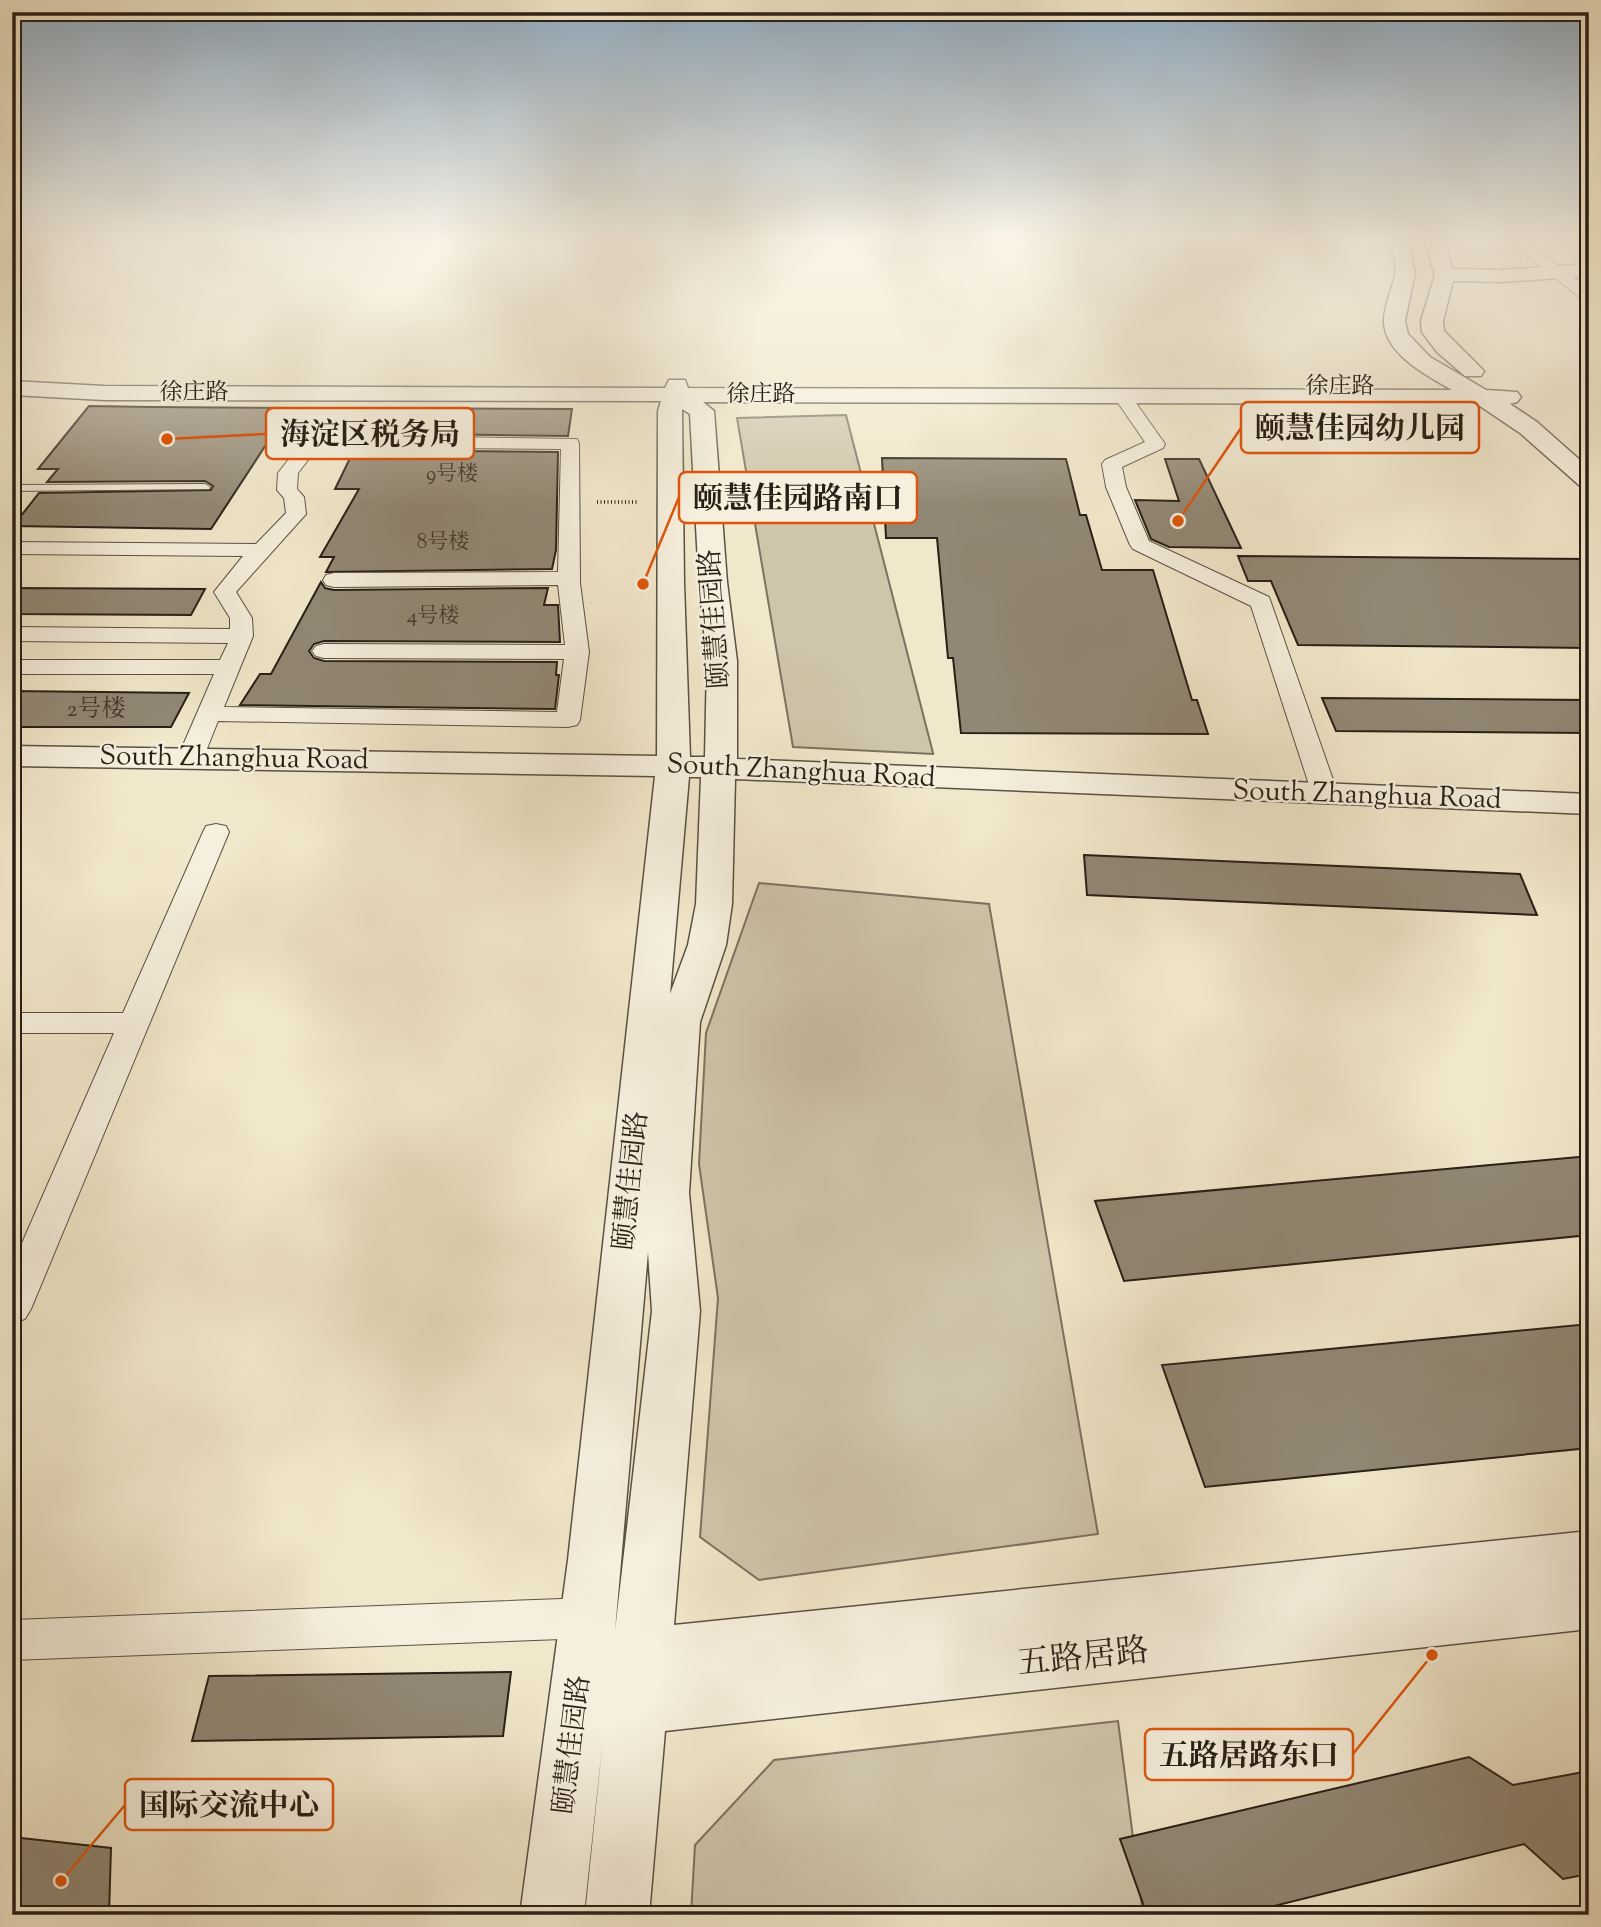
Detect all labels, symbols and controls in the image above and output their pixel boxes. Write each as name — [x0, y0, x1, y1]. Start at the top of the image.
street label: 徐庄路 — [1306, 371, 1375, 404]
street label: 徐庄路 — [160, 377, 229, 410]
street label: 徐庄路 — [727, 379, 796, 412]
callout: 颐慧佳园幼儿园 — [1241, 402, 1479, 453]
callout: 海淀区税务局 — [266, 408, 474, 459]
text: 颐慧佳园幼儿园 — [1255, 409, 1465, 452]
text: 海淀区税务局 — [280, 415, 460, 458]
house number: 9号楼 — [426, 460, 478, 490]
callout: 颐慧佳园路南口 — [679, 472, 917, 523]
text: 颐慧佳园路南口 — [693, 479, 903, 522]
house number: 8号楼 — [417, 528, 469, 558]
street label: 颐慧佳园路 — [691, 548, 741, 690]
house number: 4号楼 — [407, 602, 459, 632]
house number: 2号楼 — [66, 693, 126, 727]
street label: South Zhanghua Road — [99, 737, 369, 781]
street label: South Zhanghua Road — [666, 745, 937, 799]
street label: South Zhanghua Road — [1232, 771, 1502, 821]
street label: 颐慧佳园路 — [605, 1109, 659, 1253]
street label: 五路居路 — [1015, 1628, 1151, 1690]
street label: 颐慧佳园路 — [545, 1673, 601, 1817]
callout: 五路居路东口 — [1145, 1729, 1353, 1780]
text: 五路居路东口 — [1159, 1736, 1339, 1779]
callout: 国际交流中心 — [125, 1779, 333, 1830]
text: 国际交流中心 — [139, 1786, 319, 1829]

